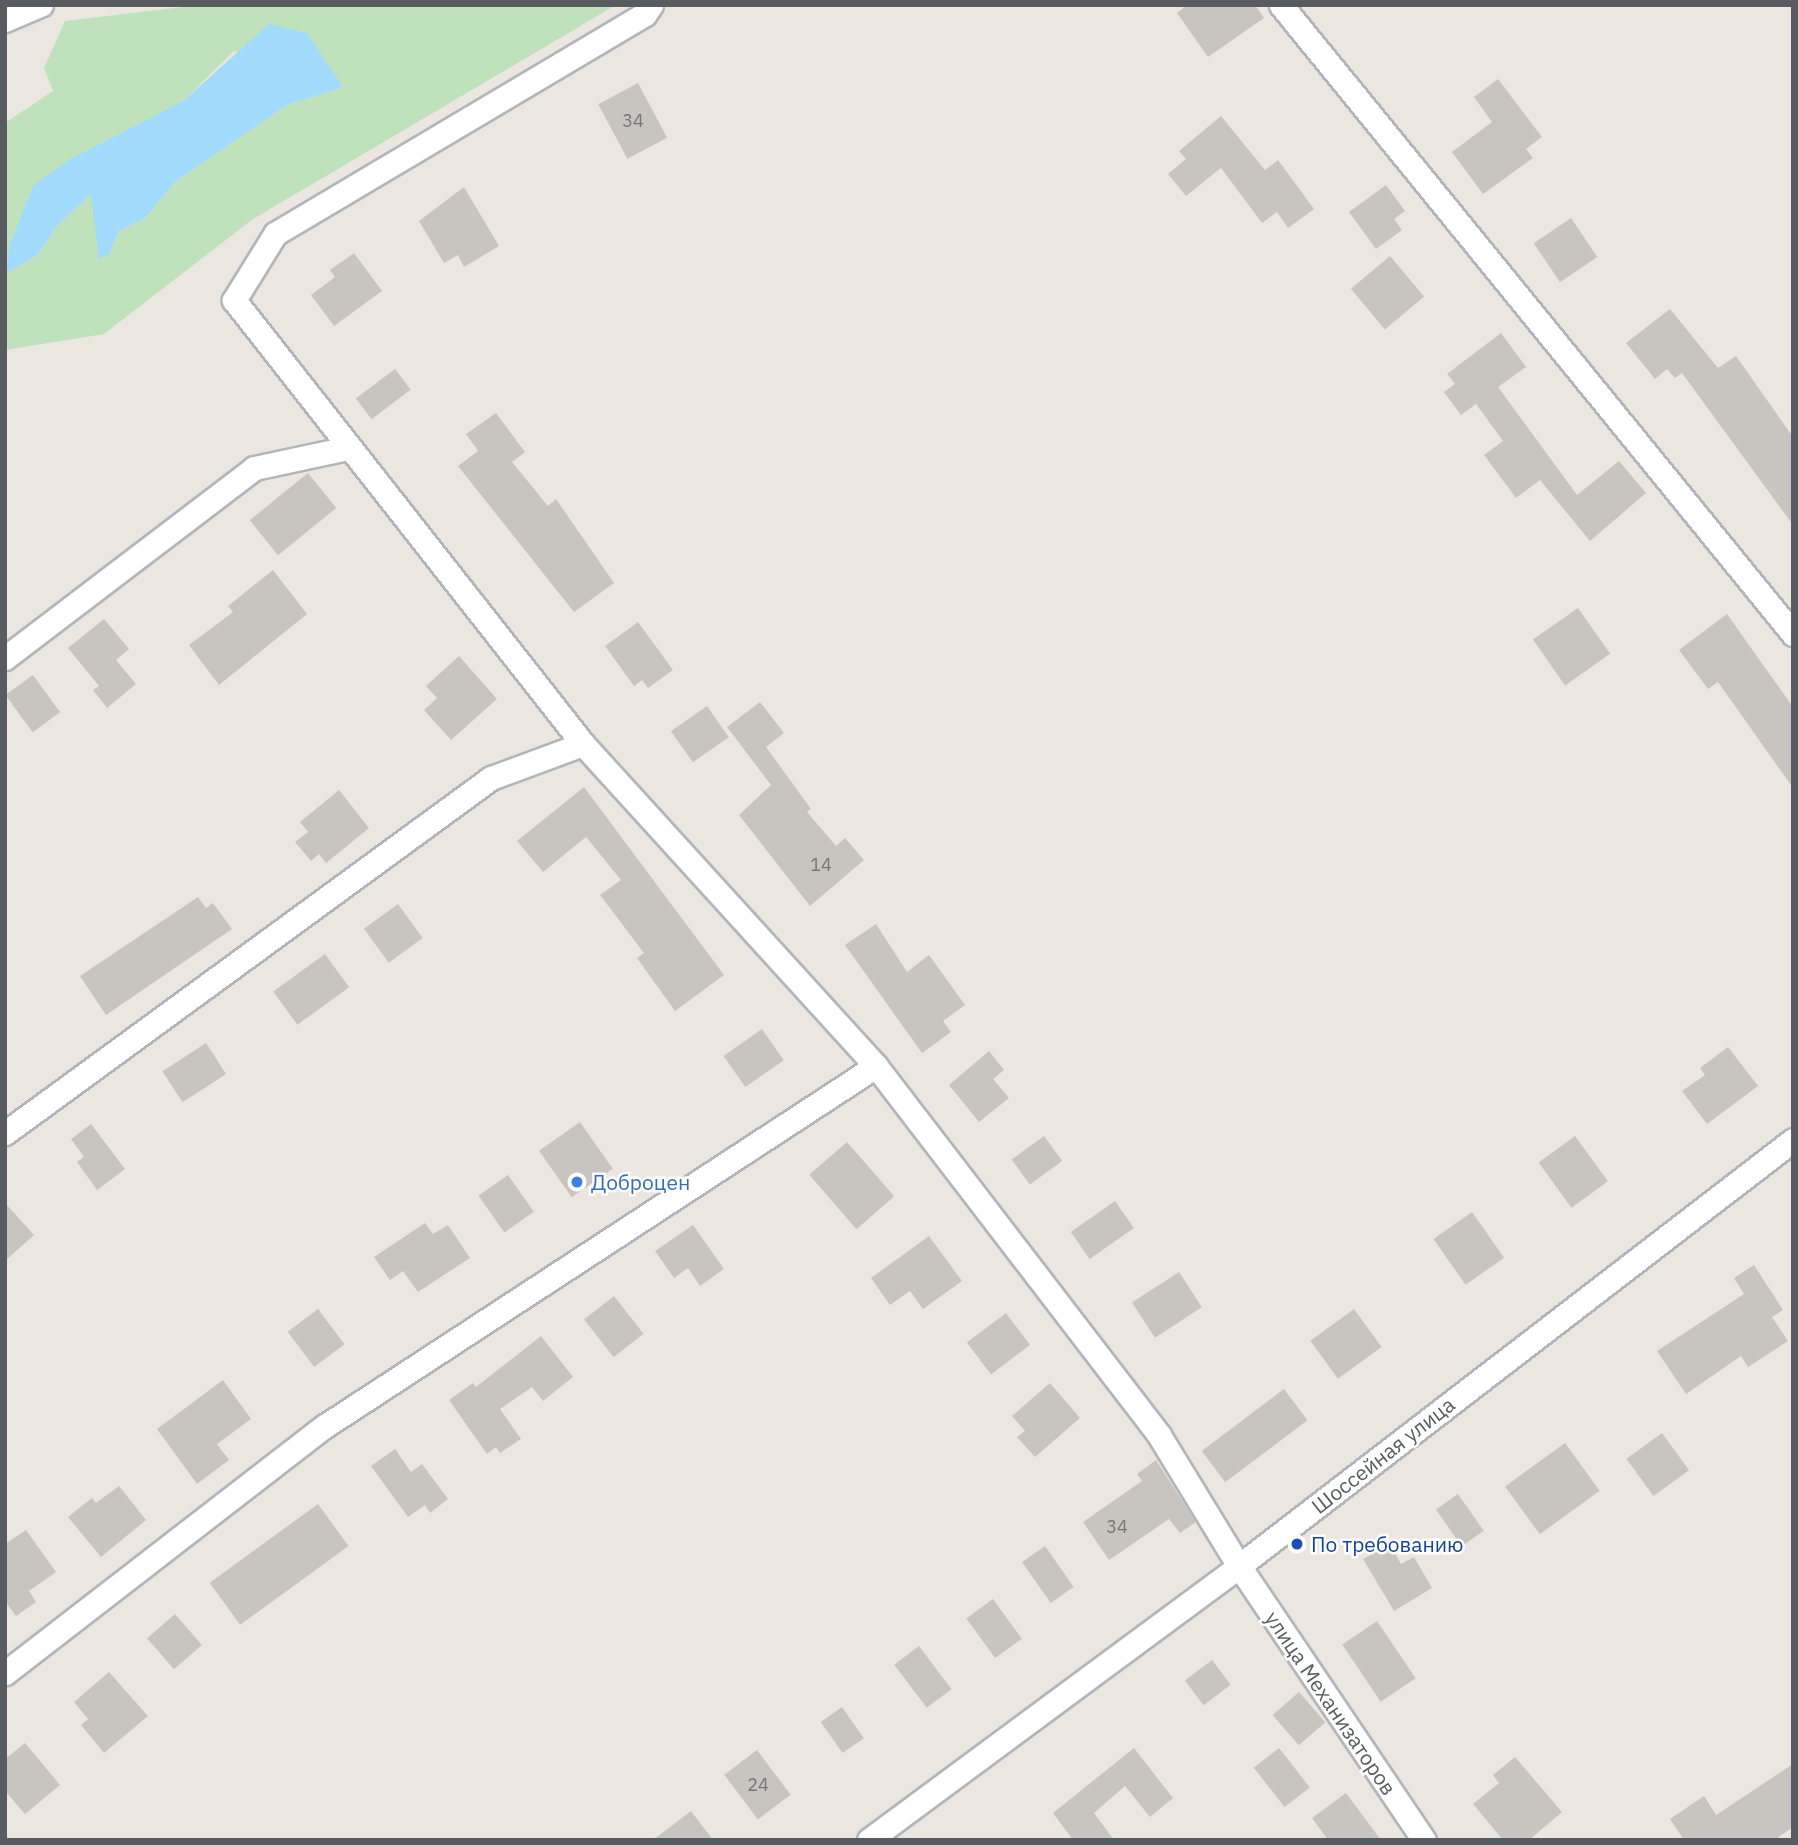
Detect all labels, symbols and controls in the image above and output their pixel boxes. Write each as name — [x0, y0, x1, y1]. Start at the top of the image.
house number: 34 — [622, 110, 644, 132]
house number: 14 — [810, 854, 832, 876]
place label: Доброцен — [591, 1169, 690, 1195]
marker: Доброцен — [569, 1174, 585, 1190]
street label: Шоссейная улица — [1306, 1391, 1460, 1519]
house number: 34 — [1106, 1516, 1128, 1538]
place label: По требованию — [1311, 1531, 1464, 1557]
marker: По требованию — [1289, 1536, 1305, 1552]
street label: улица Механизаторов — [1260, 1606, 1402, 1800]
house number: 24 — [747, 1774, 769, 1796]

